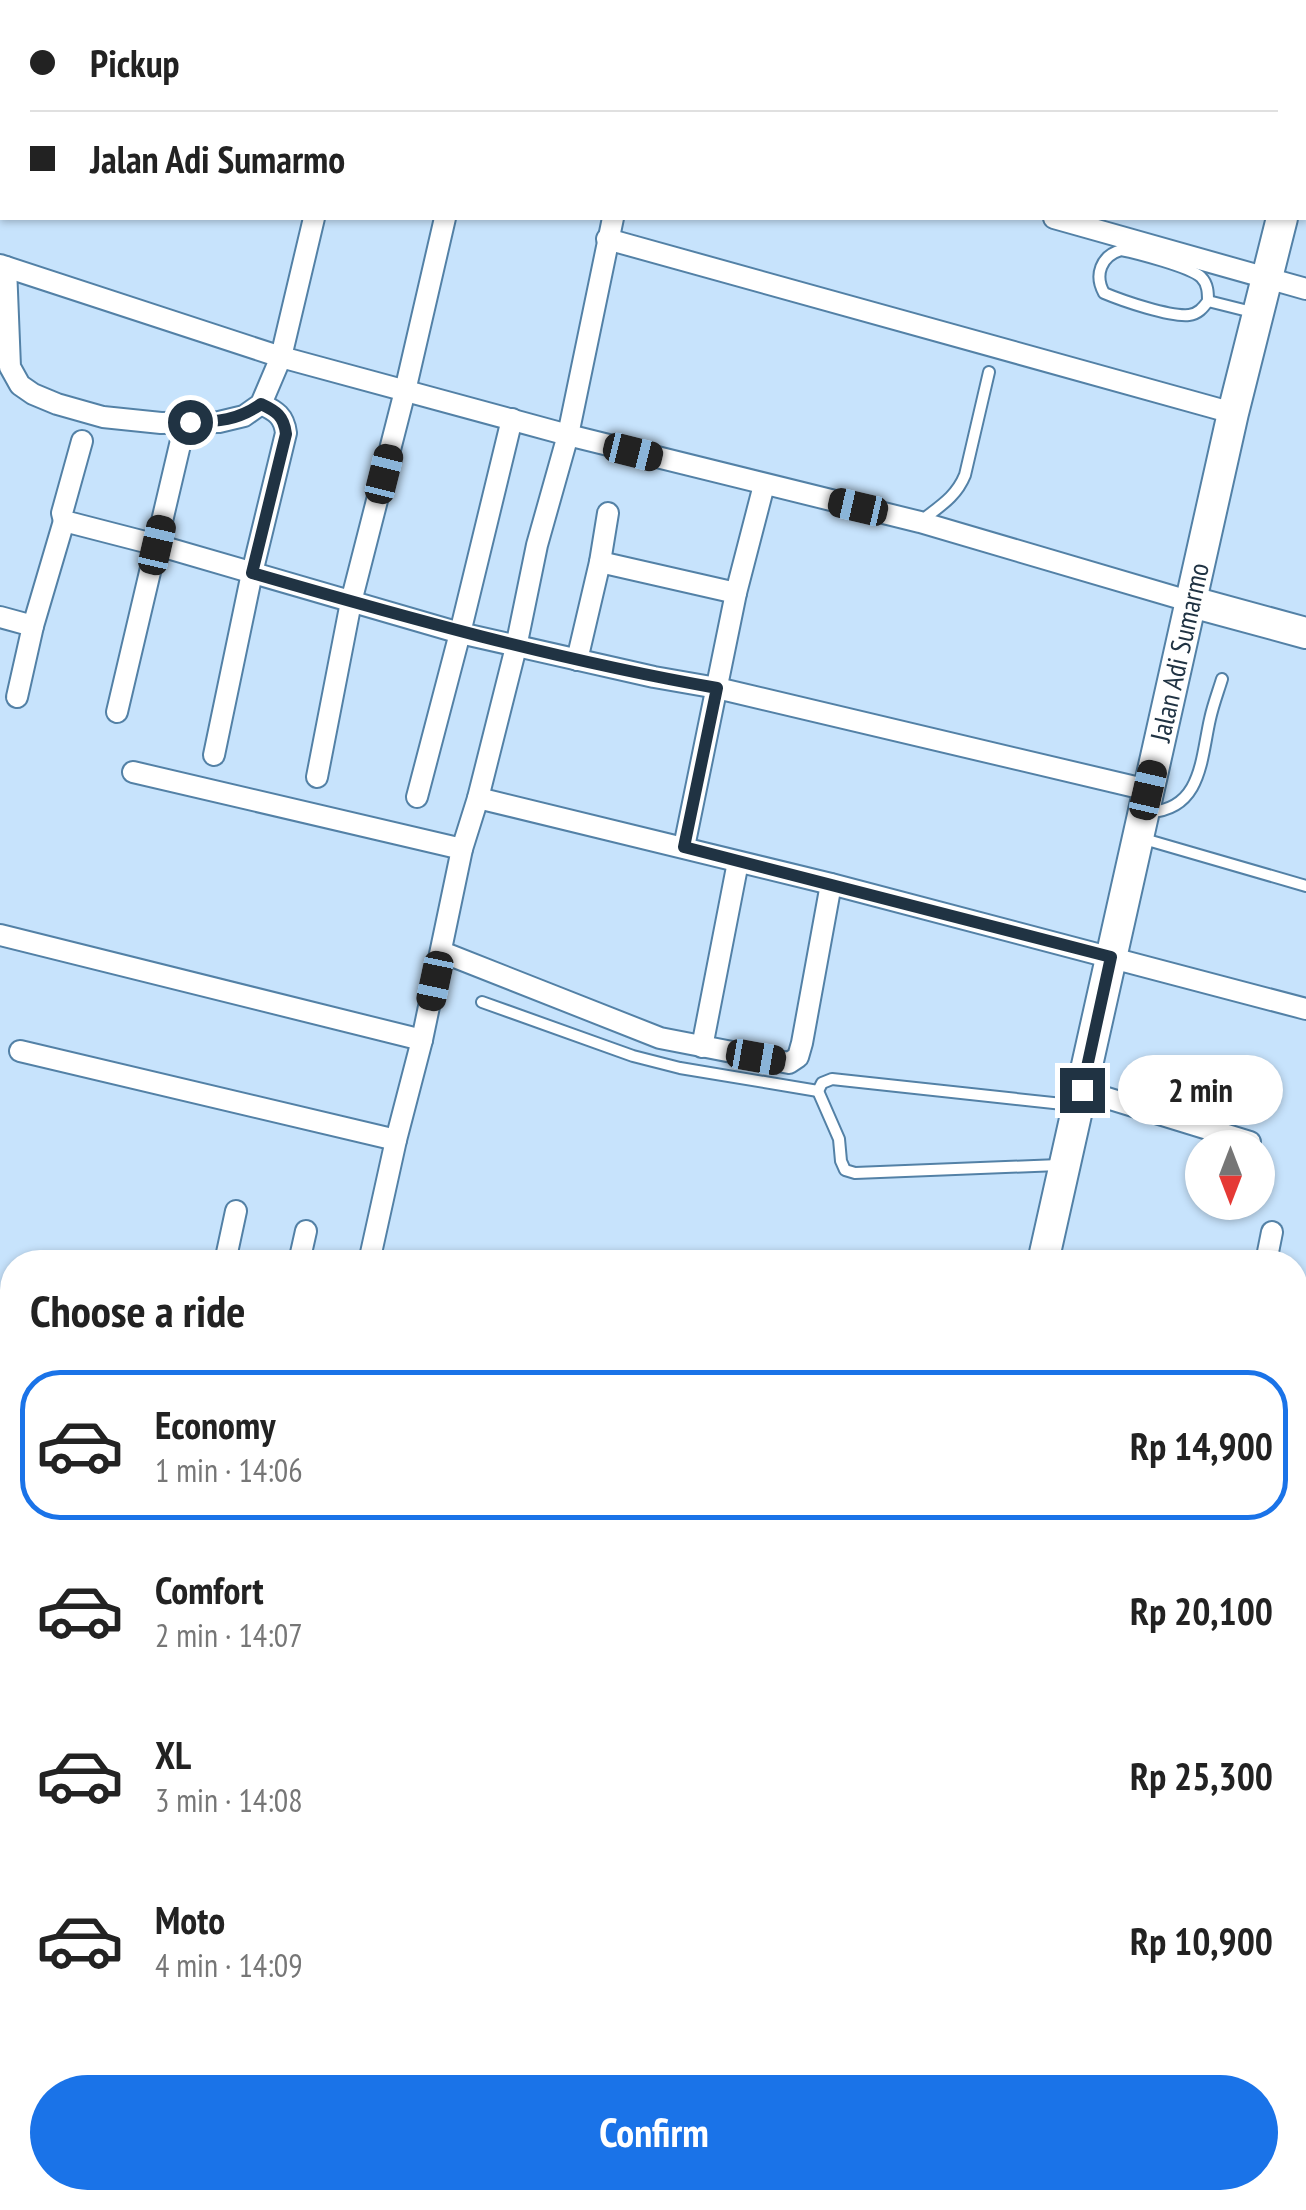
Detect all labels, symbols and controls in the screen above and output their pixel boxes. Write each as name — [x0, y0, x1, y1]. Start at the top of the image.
text: Pickup — [90, 38, 180, 87]
text: Jalan Adi Sumarmo — [90, 134, 345, 183]
route start — [168, 400, 213, 445]
car — [600, 430, 666, 474]
car — [362, 441, 406, 507]
car — [825, 486, 891, 528]
car — [136, 512, 178, 578]
street label: Jalan Adi Sumarmo — [1141, 559, 1217, 746]
car — [1127, 757, 1169, 823]
car — [414, 949, 456, 1013]
car — [724, 1037, 788, 1077]
callout: 2 min — [1117, 1055, 1282, 1125]
route end — [1060, 1068, 1105, 1113]
text: 2 min — [1168, 1069, 1233, 1111]
north arrow — [1185, 1130, 1275, 1220]
map controls — [1185, 1130, 1275, 1220]
text: Choose a ride — [30, 1281, 245, 1339]
icon: car — [35, 1400, 125, 1490]
text: Economy — [155, 1400, 275, 1449]
text: Rp 14,900 — [1130, 1421, 1273, 1470]
text: 1 min · 14:06 — [155, 1449, 303, 1491]
icon: car — [35, 1565, 125, 1655]
text: Comfort — [155, 1565, 264, 1614]
text: Rp 20,100 — [1130, 1586, 1273, 1635]
text: 2 min · 14:07 — [155, 1614, 303, 1656]
icon: car — [35, 1730, 125, 1820]
text: XL — [155, 1730, 191, 1779]
text: Rp 25,300 — [1130, 1751, 1273, 1800]
text: 3 min · 14:08 — [155, 1779, 303, 1821]
icon: car — [35, 1895, 125, 1985]
text: Moto — [155, 1895, 225, 1944]
text: Rp 10,900 — [1130, 1916, 1273, 1965]
text: 4 min · 14:09 — [155, 1944, 303, 1986]
button: Confirm — [30, 2075, 1278, 2190]

